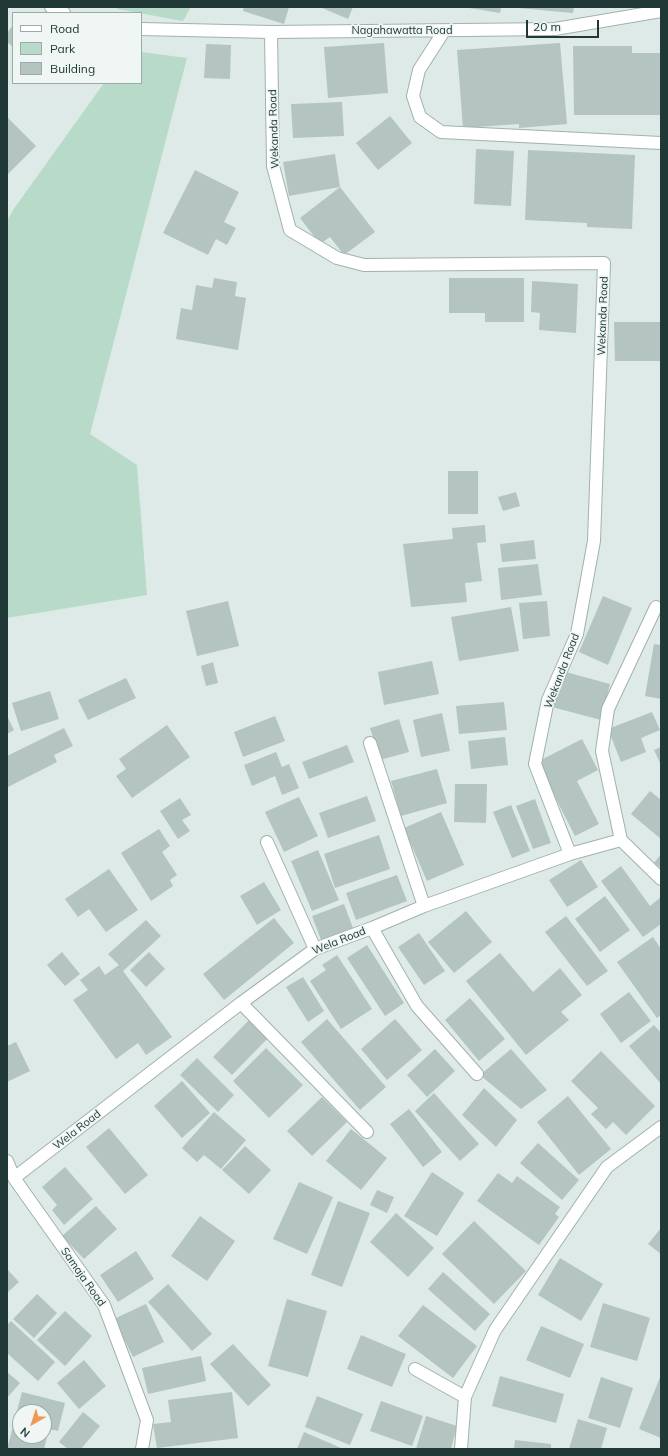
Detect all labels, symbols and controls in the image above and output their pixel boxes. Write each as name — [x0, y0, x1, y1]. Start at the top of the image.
legend — [12, 12, 142, 84]
scale bar — [528, 12, 601, 38]
text: 20 m — [533, 19, 561, 34]
text: Road — [50, 21, 79, 36]
street label: Nagahawatta Road — [351, 24, 453, 38]
text: Park — [50, 41, 75, 56]
text: Building — [50, 61, 95, 76]
street label: Wekanda Road — [266, 89, 282, 169]
street label: Wekanda Road — [595, 276, 611, 356]
street label: Wekanda Road — [542, 632, 582, 710]
street label: Wela Road — [310, 924, 368, 958]
street label: Wela Road — [51, 1107, 103, 1153]
street label: Samaja Road — [58, 1245, 108, 1309]
north arrow — [12, 1404, 52, 1444]
text: N — [17, 1424, 33, 1441]

